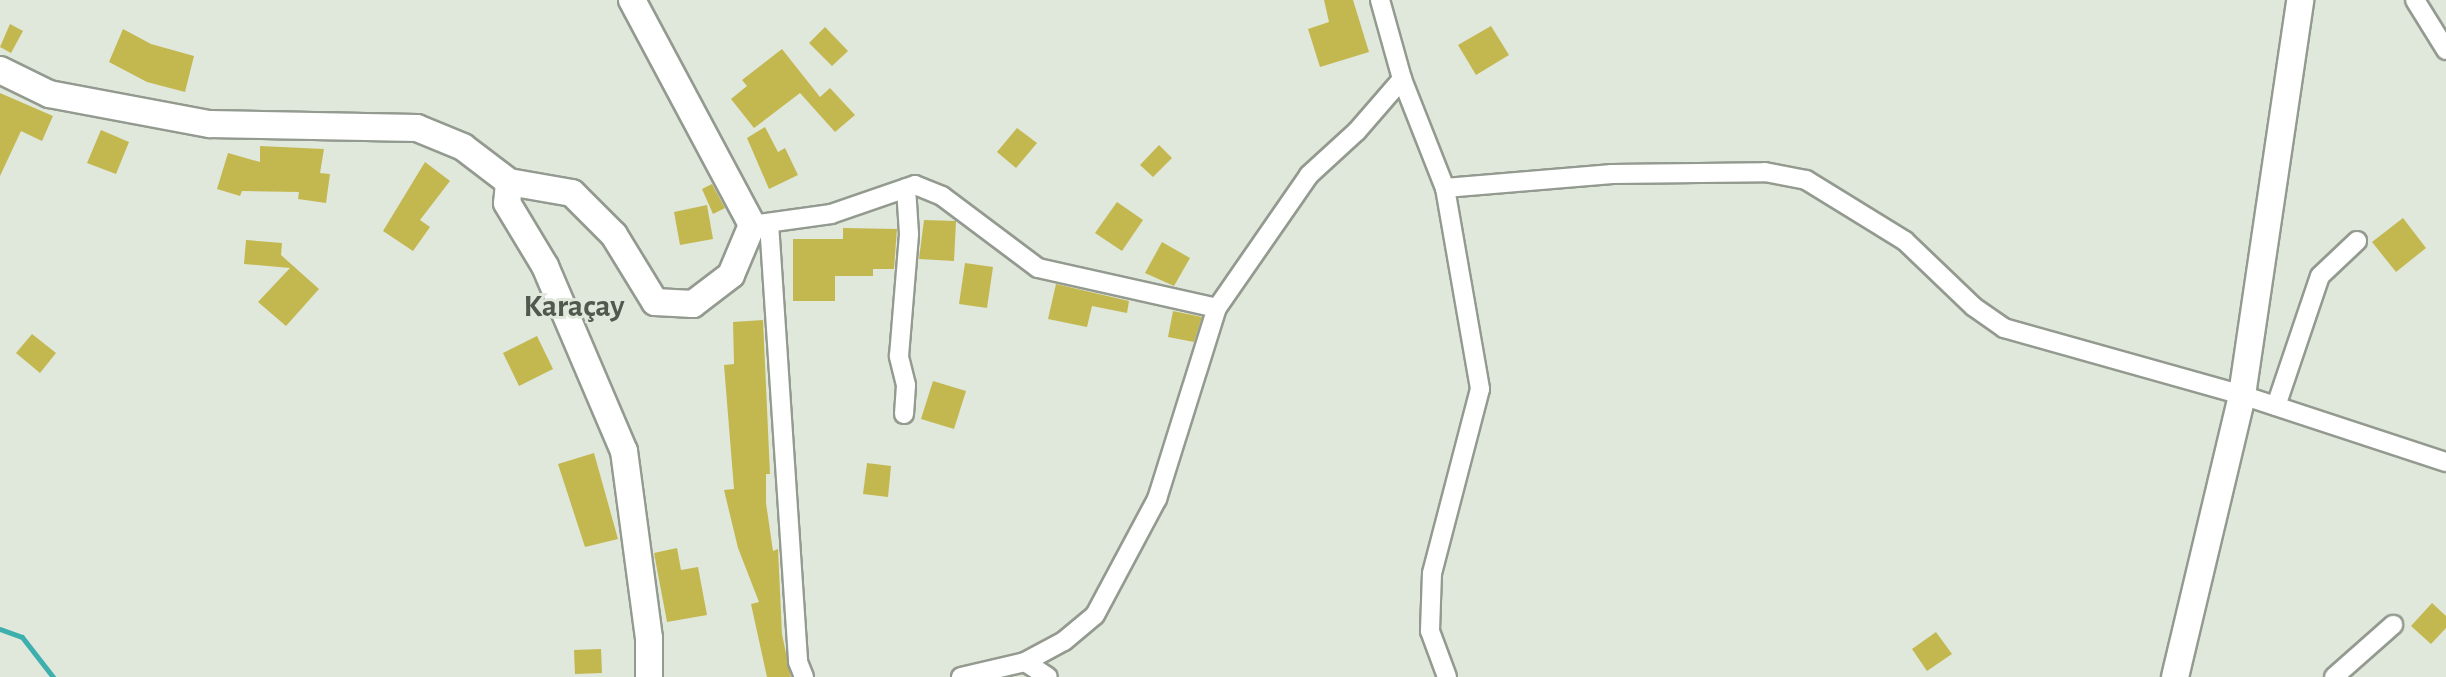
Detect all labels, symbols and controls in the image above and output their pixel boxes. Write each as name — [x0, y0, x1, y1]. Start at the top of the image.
district label: Karaçay — [523, 287, 625, 325]

